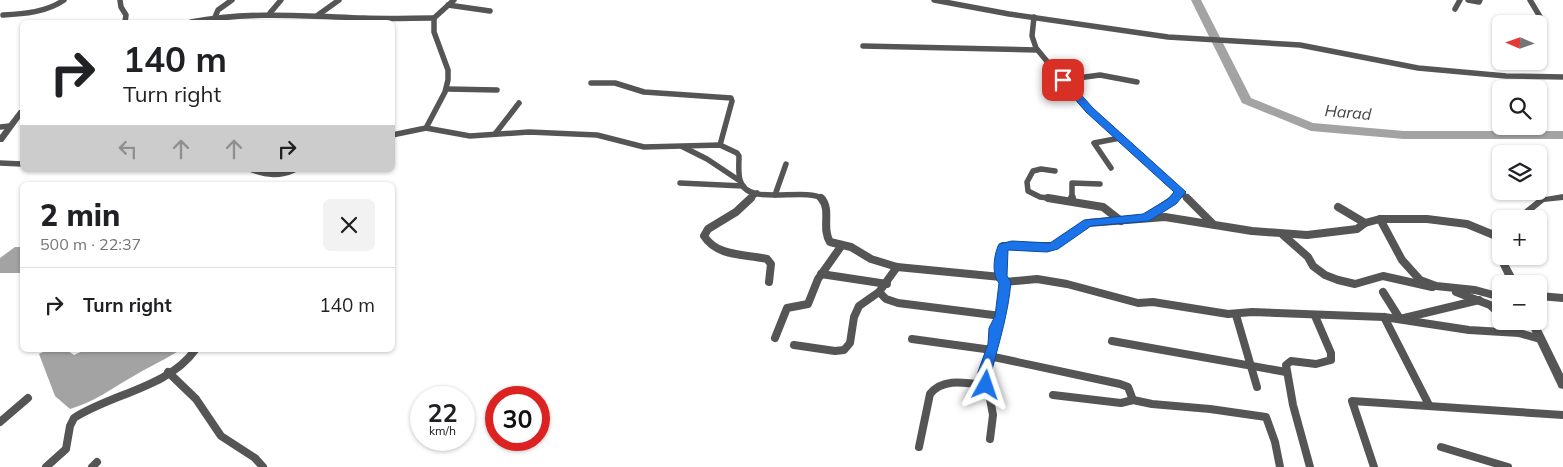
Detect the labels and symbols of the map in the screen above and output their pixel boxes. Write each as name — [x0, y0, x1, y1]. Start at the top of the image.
north arrow — [1492, 15, 1548, 70]
pin — [1042, 59, 1084, 101]
water label: Harad — [1324, 100, 1373, 124]
position arrow — [959, 358, 1011, 410]
speed limit sign: 30 — [485, 386, 550, 451]

